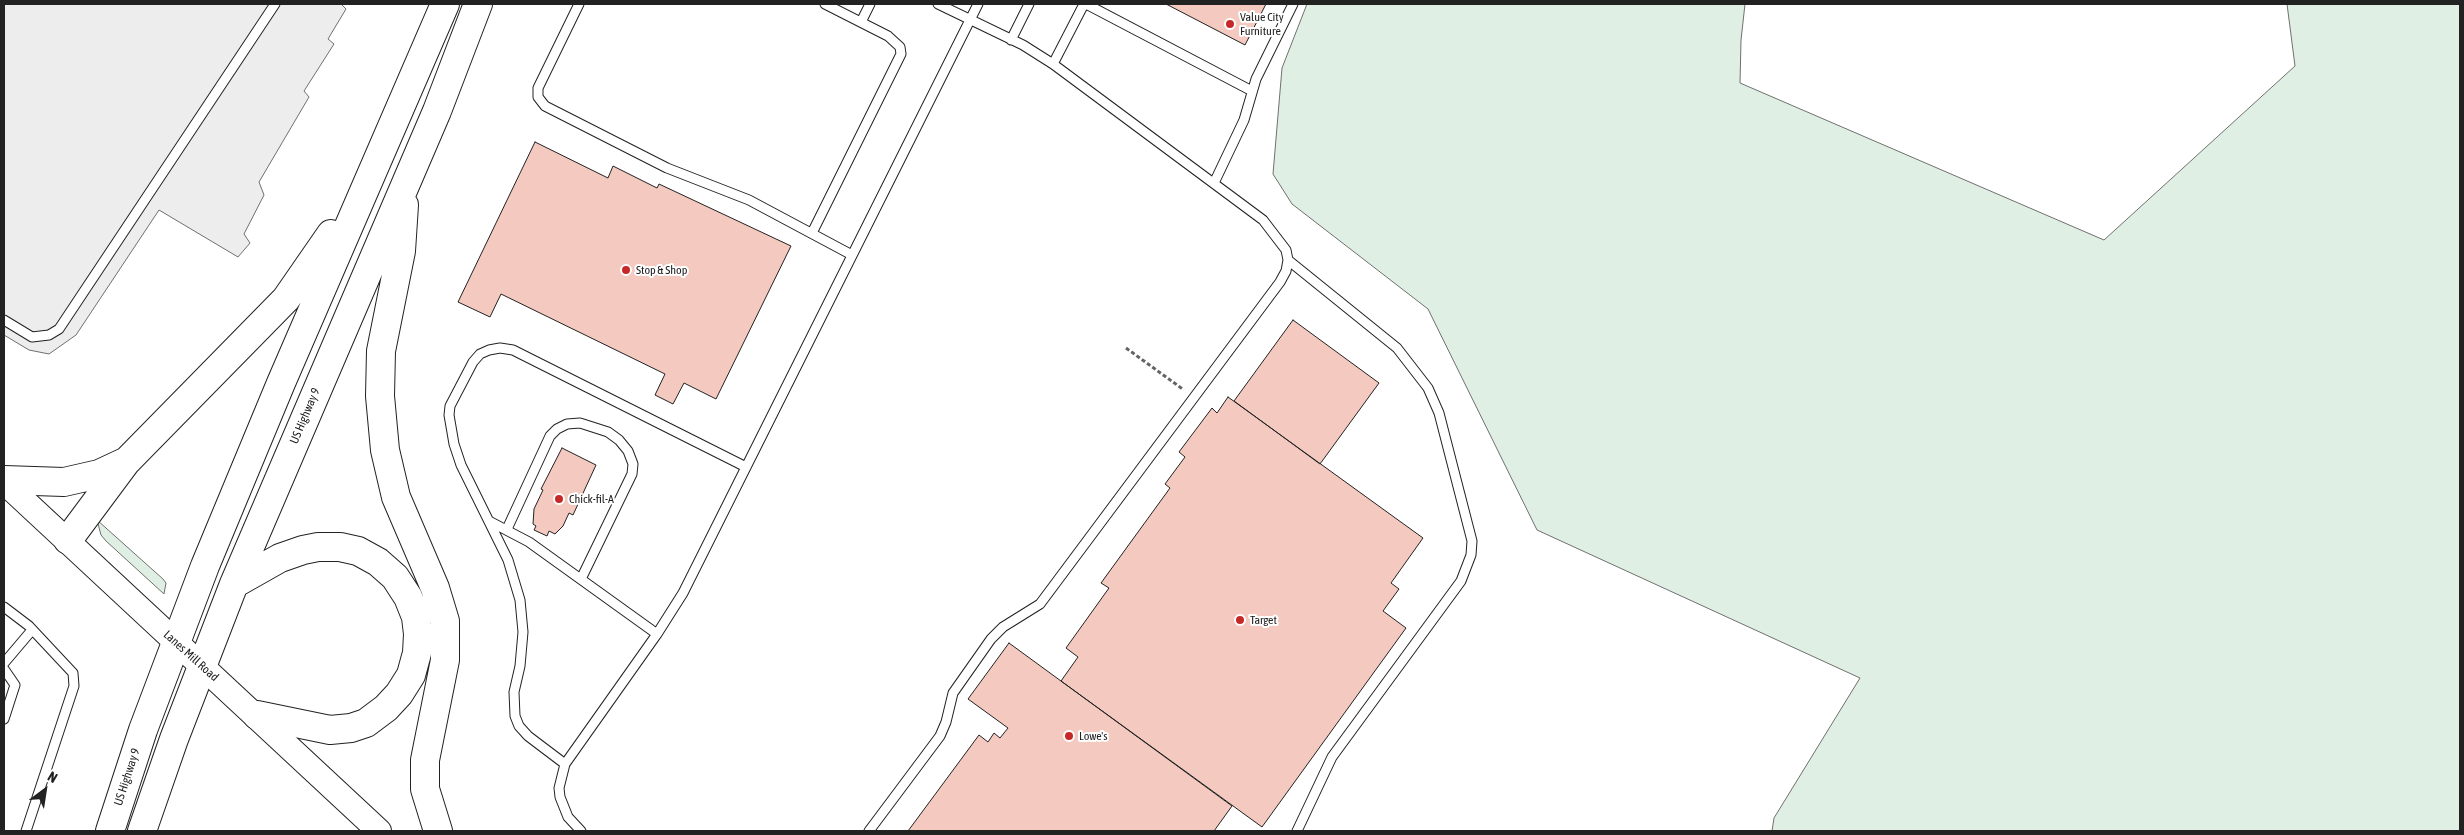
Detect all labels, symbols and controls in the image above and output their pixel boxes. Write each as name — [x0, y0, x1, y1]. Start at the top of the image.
place label: Value City Furniture — [1240, 10, 1284, 38]
marker: Value City Furniture — [1224, 18, 1236, 30]
place label: Stop & Shop — [636, 263, 687, 277]
marker: Stop & Shop — [620, 264, 632, 276]
street label: US Highway 9 — [287, 386, 323, 446]
place label: Chick-fil-A — [569, 492, 614, 506]
marker: Chick-fil-A — [553, 493, 565, 505]
place label: Target — [1250, 613, 1277, 627]
marker: Target — [1234, 614, 1246, 626]
street label: Lanes Mill Road — [161, 628, 221, 684]
place label: Lowe's — [1079, 729, 1107, 743]
marker: Lowe's — [1063, 730, 1075, 742]
street label: US Highway 9 — [111, 747, 143, 807]
north arrow — [20, 765, 70, 815]
text: N — [45, 768, 60, 786]

